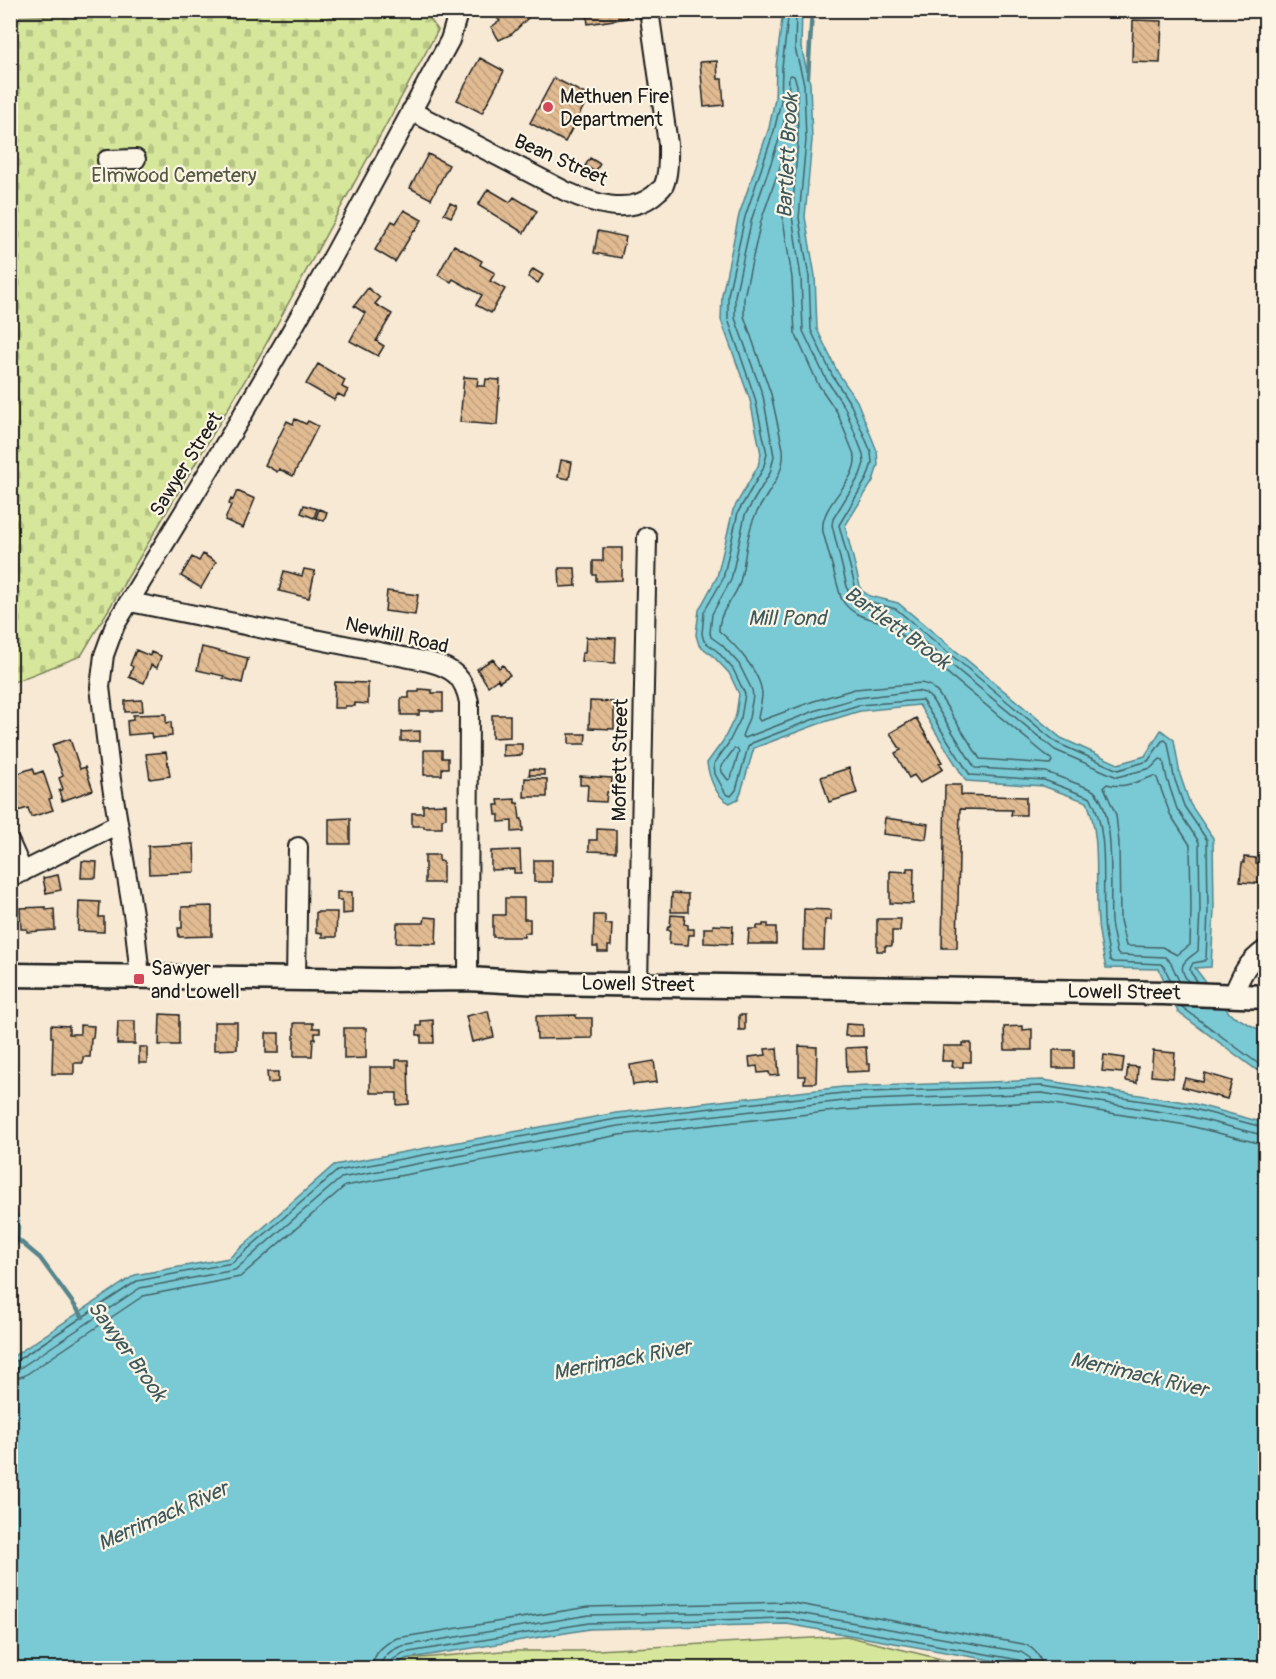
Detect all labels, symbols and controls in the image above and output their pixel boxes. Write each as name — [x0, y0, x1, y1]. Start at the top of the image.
place label: Methuen Fire Department — [560, 84, 669, 132]
water label: Bartlett Brook — [771, 91, 805, 219]
marker: Methuen Fire Department — [541, 100, 555, 114]
street label: Bean Street — [510, 128, 613, 192]
park label: Elmwood Cemetery — [91, 163, 257, 188]
street label: Sawyer Street — [144, 406, 228, 521]
water label: Bartlett Brook — [839, 580, 957, 677]
water label: Mill Pond — [748, 605, 829, 632]
street label: Newhill Road — [343, 611, 451, 659]
street label: Moffett Street — [606, 697, 634, 822]
place label: Sawyer and Lowell — [151, 956, 240, 1004]
street label: Lowell Street — [581, 971, 696, 998]
marker: Sawyer and Lowell — [132, 972, 146, 986]
street label: Lowell Street — [1067, 979, 1182, 1006]
water label: Sawyer Brook — [81, 1295, 174, 1408]
water label: Merrimack River — [551, 1333, 696, 1387]
water label: Merrimack River — [1068, 1346, 1213, 1404]
water label: Merrimack River — [94, 1474, 235, 1557]

